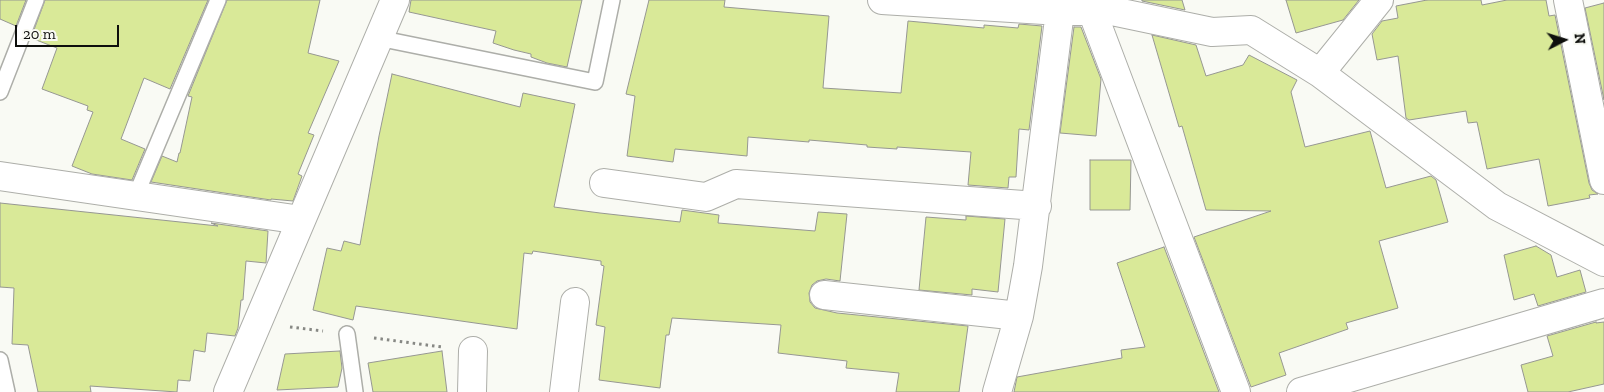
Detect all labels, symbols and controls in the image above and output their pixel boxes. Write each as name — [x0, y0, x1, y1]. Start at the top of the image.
scale bar — [18, 15, 121, 47]
north arrow — [1539, 15, 1589, 65]
text: 20 m — [23, 25, 56, 43]
text: N — [1571, 33, 1588, 45]

